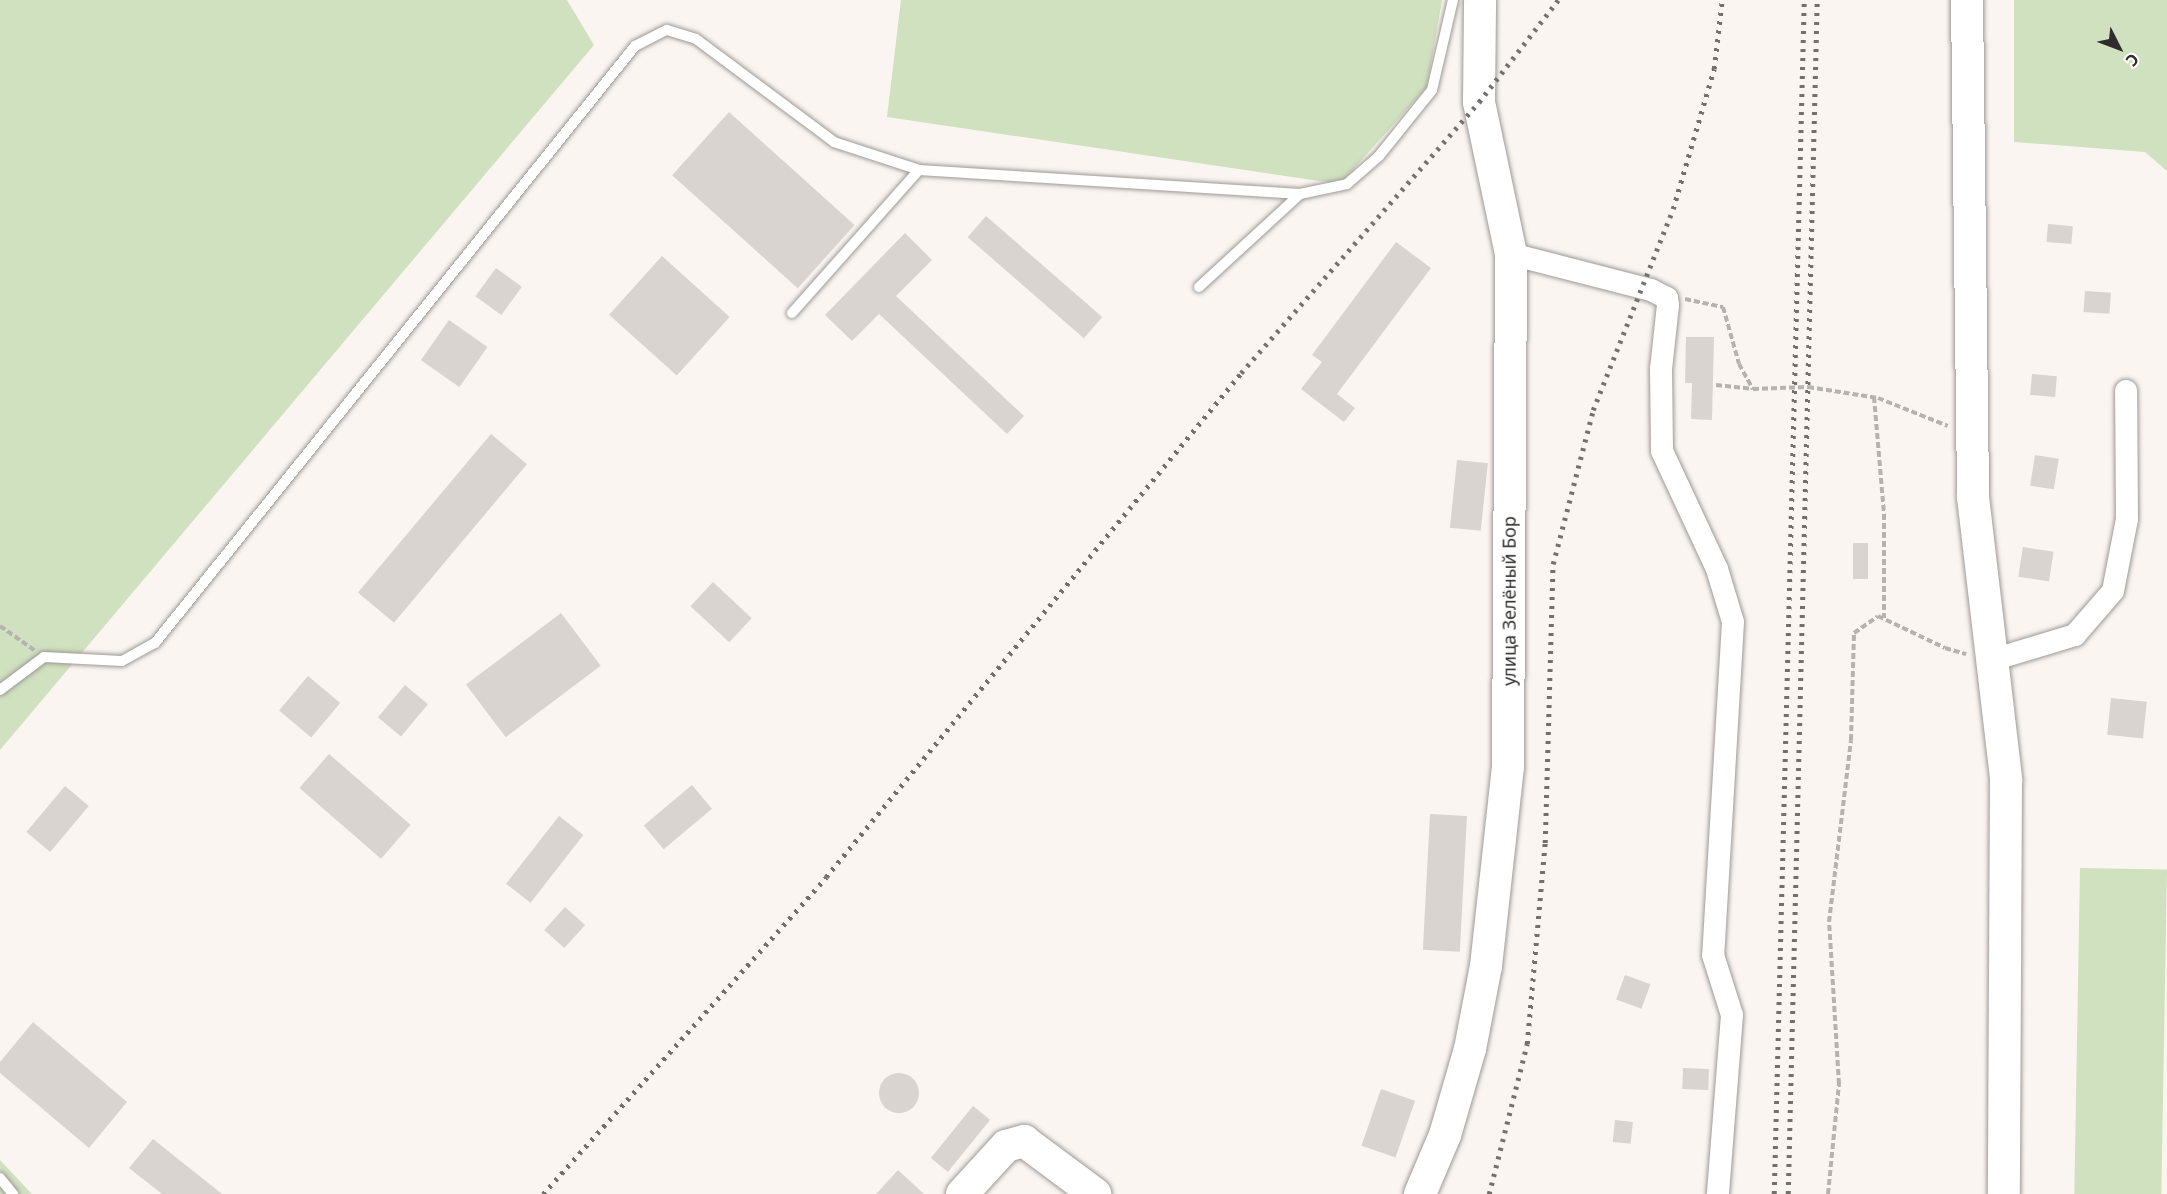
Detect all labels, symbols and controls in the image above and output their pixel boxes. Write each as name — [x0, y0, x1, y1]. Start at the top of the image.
north arrow — [2089, 18, 2149, 78]
text: С — [2121, 49, 2144, 71]
street label: улица Зелёный Бор — [1498, 516, 1520, 686]

